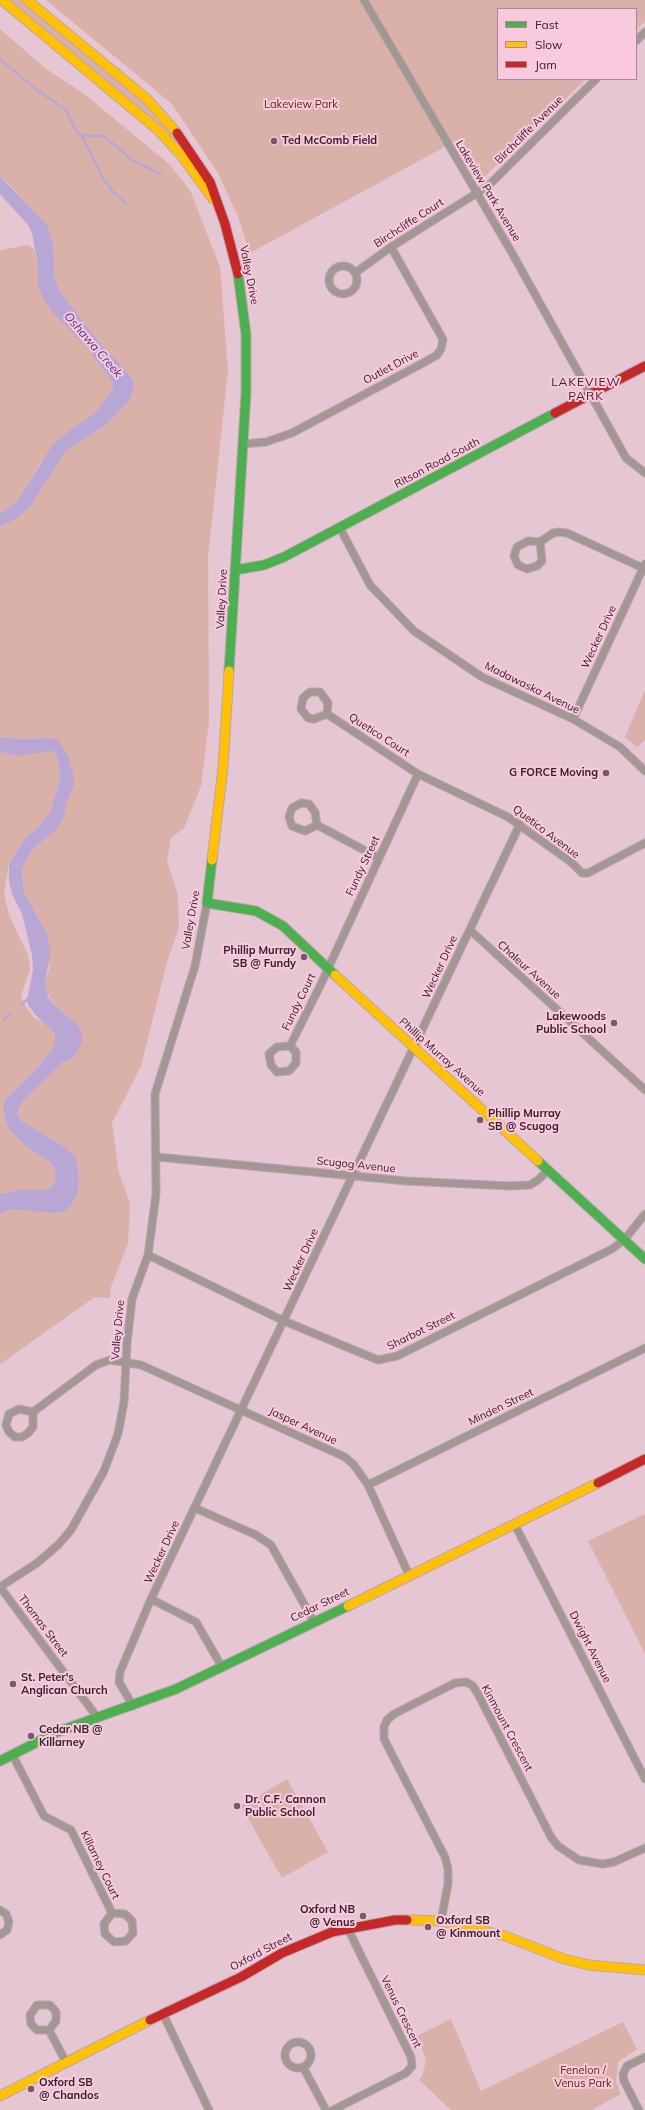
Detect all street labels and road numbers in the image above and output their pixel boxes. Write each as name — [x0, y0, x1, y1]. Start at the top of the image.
street label: Birchcliffe Avenue — [492, 93, 566, 167]
street label: Lakeview Park Avenue — [453, 138, 523, 244]
street label: Birchcliffe Court — [372, 196, 446, 250]
street label: Valley Drive — [237, 244, 261, 306]
street label: Outlet Drive — [361, 347, 421, 387]
street label: Ritson Road South — [392, 435, 482, 491]
street label: Valley Drive — [214, 569, 230, 629]
street label: Wecker Drive — [579, 603, 619, 671]
street label: Madawaska Avenue — [482, 659, 582, 717]
street label: Quetico Court — [346, 710, 412, 760]
street label: Quetico Avenue — [510, 803, 582, 861]
street label: Fundy Street — [343, 834, 383, 898]
street label: Valley Drive — [179, 889, 203, 951]
street label: Wecker Drive — [420, 933, 460, 1001]
street label: Chaleur Avenue — [495, 938, 563, 1002]
street label: Fundy Court — [279, 971, 319, 1033]
street label: Phillip Murray Avenue — [396, 1015, 488, 1099]
street label: Scugog Avenue — [316, 1154, 396, 1176]
street label: Wecker Drive — [281, 1226, 321, 1294]
street label: Valley Drive — [109, 1299, 127, 1361]
street label: Sharbot Street — [385, 1309, 457, 1353]
street label: Minden Street — [466, 1386, 536, 1428]
street label: Jasper Avenue — [267, 1405, 339, 1447]
street label: Wecker Drive — [142, 1518, 182, 1586]
street label: Cedar Street — [289, 1585, 351, 1625]
street label: Thomas Street — [15, 1592, 71, 1660]
street label: Dwight Avenue — [566, 1609, 614, 1685]
street label: Kinmount Crescent — [479, 1683, 535, 1773]
street label: Killarney Court — [78, 1829, 122, 1901]
street label: Oxford Street — [228, 1930, 294, 1974]
street label: Venus Crescent — [378, 1974, 424, 2050]

